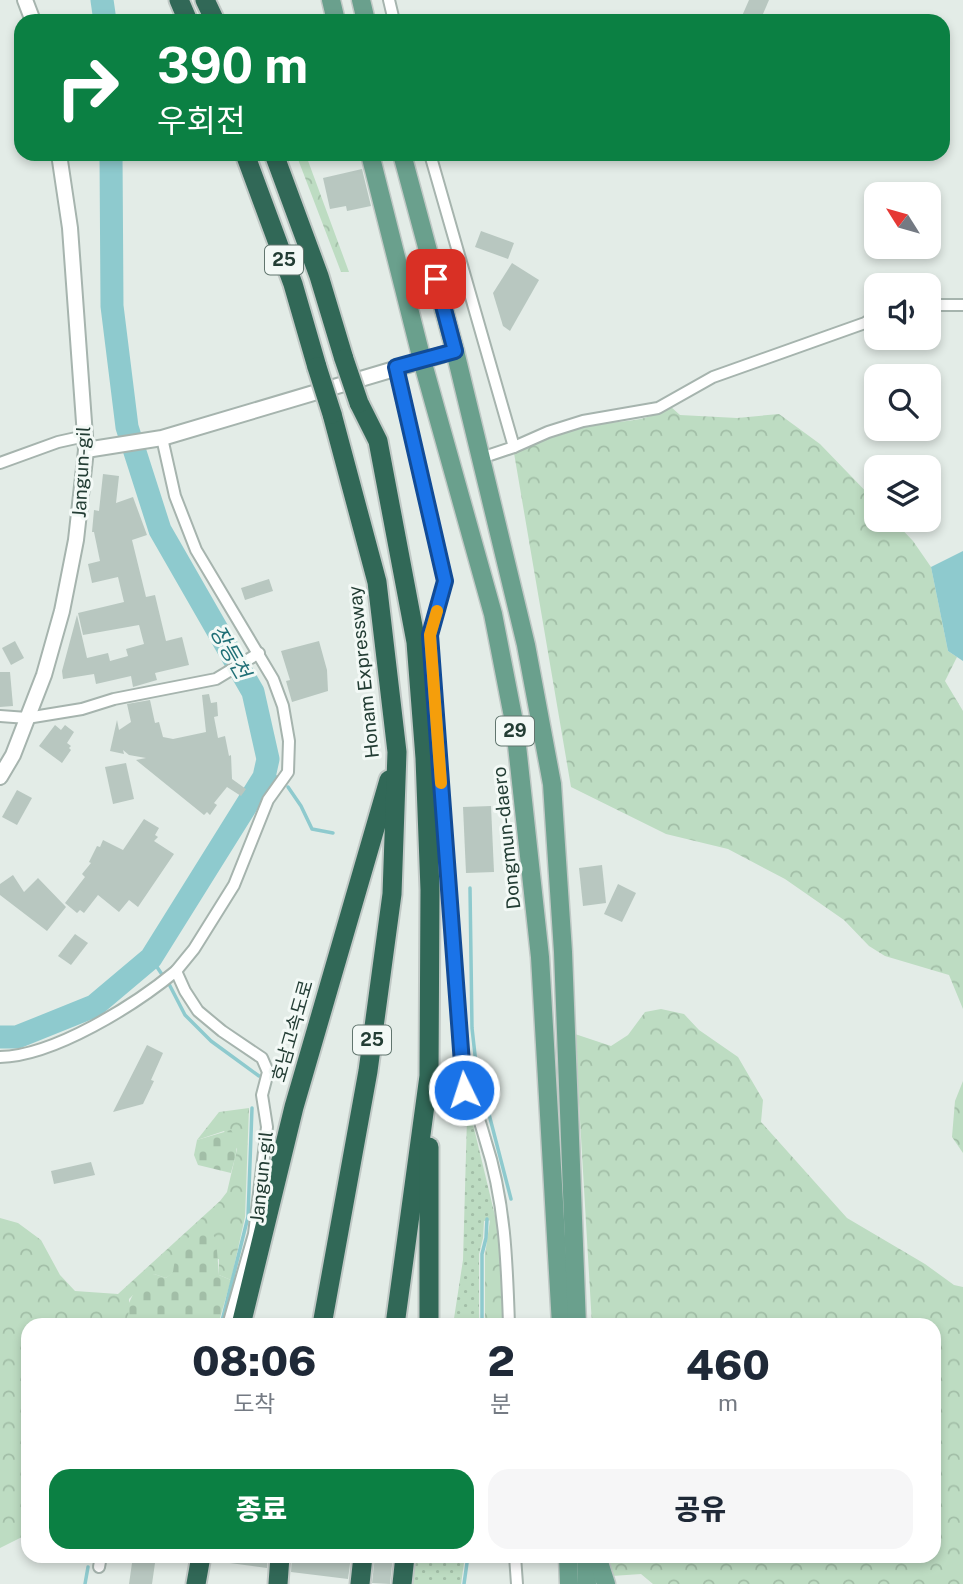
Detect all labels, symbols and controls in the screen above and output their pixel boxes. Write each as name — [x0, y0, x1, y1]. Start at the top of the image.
text: 390 m — [157, 36, 308, 94]
icon: right — [42, 42, 133, 133]
text: 우회전 — [157, 102, 245, 139]
north arrow — [864, 182, 942, 259]
map controls — [864, 182, 941, 532]
road number: 25 — [265, 246, 303, 274]
pin — [406, 249, 466, 309]
icon: arrive — [417, 260, 455, 298]
button: sound — [864, 273, 941, 350]
button: search — [864, 364, 941, 441]
street label: Jangun-gil — [68, 425, 94, 519]
button: layers — [864, 455, 941, 532]
street label: Honam Expressway — [343, 585, 383, 759]
water label: 장등천 — [205, 620, 257, 685]
road number: 29 — [496, 716, 534, 746]
street label: Dongmun-daero — [488, 766, 524, 910]
street label: 호남고속도로 — [267, 978, 317, 1084]
road number: 25 — [353, 1026, 391, 1055]
position arrow — [427, 1053, 501, 1127]
street label: Jangun-gil — [245, 1130, 277, 1224]
text: 08:06 — [192, 1336, 317, 1385]
text: 2 — [487, 1336, 515, 1385]
text: 460 — [686, 1340, 770, 1389]
text: m — [718, 1389, 738, 1416]
text: 도착 — [233, 1390, 275, 1417]
text: 분 — [491, 1390, 512, 1417]
button: 종료 — [49, 1469, 474, 1549]
button: 공유 — [488, 1469, 913, 1549]

